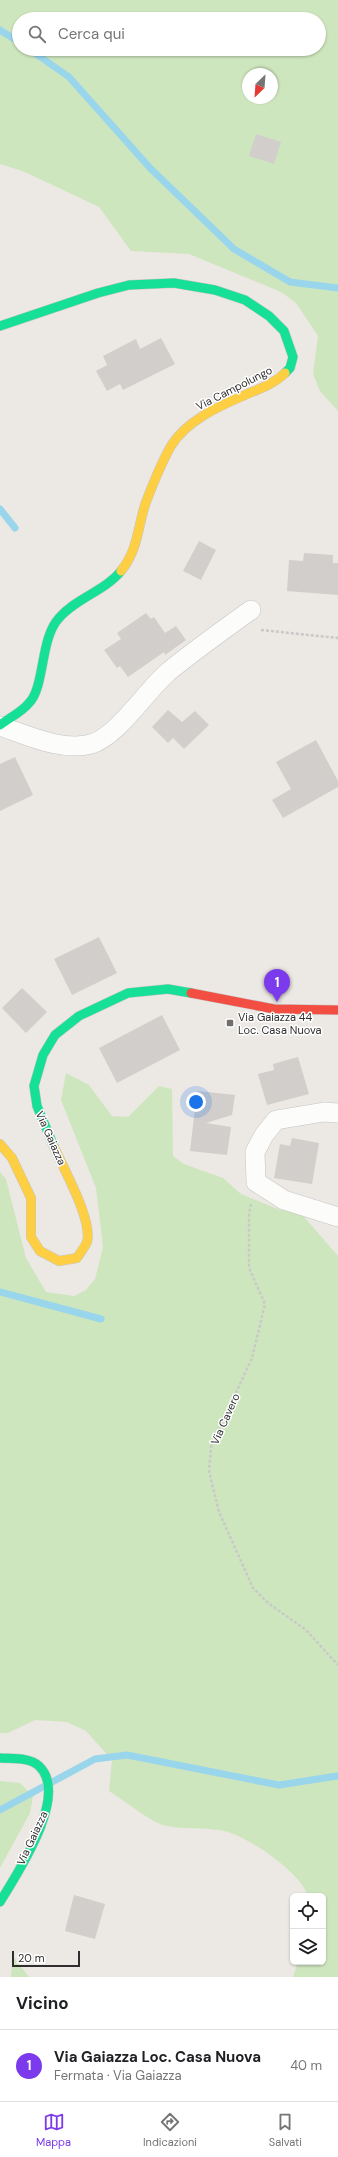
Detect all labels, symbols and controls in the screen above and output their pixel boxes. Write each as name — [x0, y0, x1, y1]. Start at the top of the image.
search box — [12, 12, 326, 56]
icon: search — [26, 23, 48, 45]
text: Cerca qui — [58, 24, 125, 44]
north arrow — [242, 68, 278, 104]
street label: Via Campolungo — [194, 363, 274, 413]
pin: 1 — [264, 969, 290, 1002]
place label: Via Gaiazza 44 Loc. Casa Nuova — [238, 1010, 321, 1037]
marker: Via Gaiazza 44 Loc. Casa Nuova — [225, 1018, 235, 1028]
your location — [186, 1092, 206, 1112]
street label: Via Gaiazza — [33, 1109, 69, 1167]
street label: Via Cavero — [207, 1391, 243, 1447]
street label: Via Gaiazza — [13, 1809, 51, 1867]
map controls — [290, 1893, 326, 1965]
button: locate — [290, 1893, 326, 1929]
button: layers — [290, 1929, 326, 1965]
scale bar — [12, 1949, 80, 1968]
text: 20 m — [18, 1951, 44, 1965]
text: Vicino — [16, 1992, 69, 2014]
text: Via Gaiazza Loc. Casa Nuova — [54, 2047, 261, 2067]
text: 1 — [27, 2057, 31, 2074]
text: 40 m — [290, 2057, 322, 2074]
text: Fermata · Via Gaiazza — [54, 2067, 181, 2084]
tab: Mappa — [36, 2111, 71, 2149]
tab: Indicazioni — [143, 2111, 197, 2149]
tab: Salvati — [269, 2111, 302, 2149]

